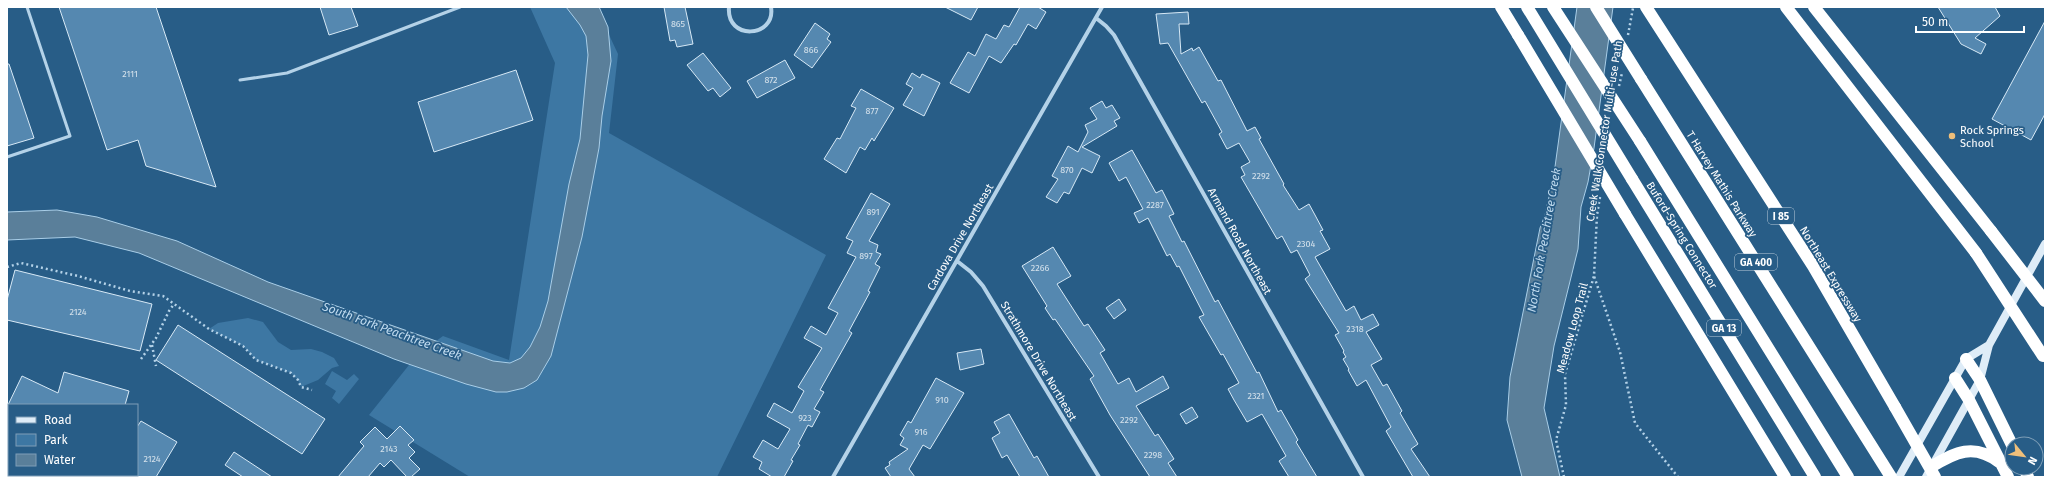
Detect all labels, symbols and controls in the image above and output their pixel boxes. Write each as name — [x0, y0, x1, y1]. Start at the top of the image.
scale bar — [1916, 8, 2024, 34]
text: 50 m — [1922, 15, 1948, 29]
house number: 865 — [671, 19, 686, 29]
street label: Creek Walk Connector Multi-use Path — [1584, 40, 1625, 223]
house number: 866 — [804, 45, 818, 55]
house number: 2111 — [122, 69, 138, 79]
house number: 872 — [764, 75, 778, 85]
house number: 877 — [866, 106, 878, 116]
place label: Rock Springs School — [1960, 124, 2024, 150]
street label: T Harvey Mathis Parkway — [1684, 129, 1760, 240]
marker: Rock Springs School — [1947, 131, 1957, 141]
house number: 870 — [1060, 165, 1074, 175]
water label: North Fork Peachtree Creek — [1524, 166, 1564, 313]
house number: 2292 — [1252, 171, 1270, 181]
street label: Buford-Spring Connector — [1643, 179, 1720, 292]
street label: Cardova Drive Northeast — [924, 181, 996, 293]
street label: Armand Road Northeast — [1205, 186, 1274, 297]
house number: 2287 — [1146, 200, 1164, 210]
house number: 891 — [866, 207, 880, 217]
road number: I 85 — [1768, 208, 1794, 224]
street label: Northeast Expressway — [1797, 224, 1865, 325]
house number: 2304 — [1297, 239, 1316, 249]
house number: 897 — [859, 251, 873, 261]
road number: GA 400 — [1735, 254, 1777, 270]
house number: 2266 — [1031, 263, 1049, 273]
street label: Meadow Loop Trail — [1554, 281, 1591, 375]
water label: South Fork Peachtree Creek — [320, 299, 464, 363]
street label: Strathmore Drive Northeast — [998, 299, 1079, 423]
house number: 2124 — [69, 307, 87, 317]
road number: GA 13 — [1707, 320, 1741, 336]
house number: 2318 — [1346, 324, 1364, 334]
house number: 2321 — [1248, 391, 1264, 401]
house number: 910 — [935, 395, 949, 405]
legend — [8, 404, 138, 476]
text: Road — [44, 413, 72, 427]
house number: 923 — [798, 413, 812, 423]
house number: 2292 — [1120, 415, 1138, 425]
house number: 916 — [914, 427, 928, 437]
text: Park — [44, 433, 68, 447]
north arrow — [2004, 436, 2044, 476]
house number: 2143 — [380, 444, 398, 454]
house number: 2298 — [1144, 450, 1162, 460]
text: Water — [44, 453, 76, 467]
house number: 2124 — [143, 454, 161, 464]
text: N — [2025, 454, 2040, 467]

